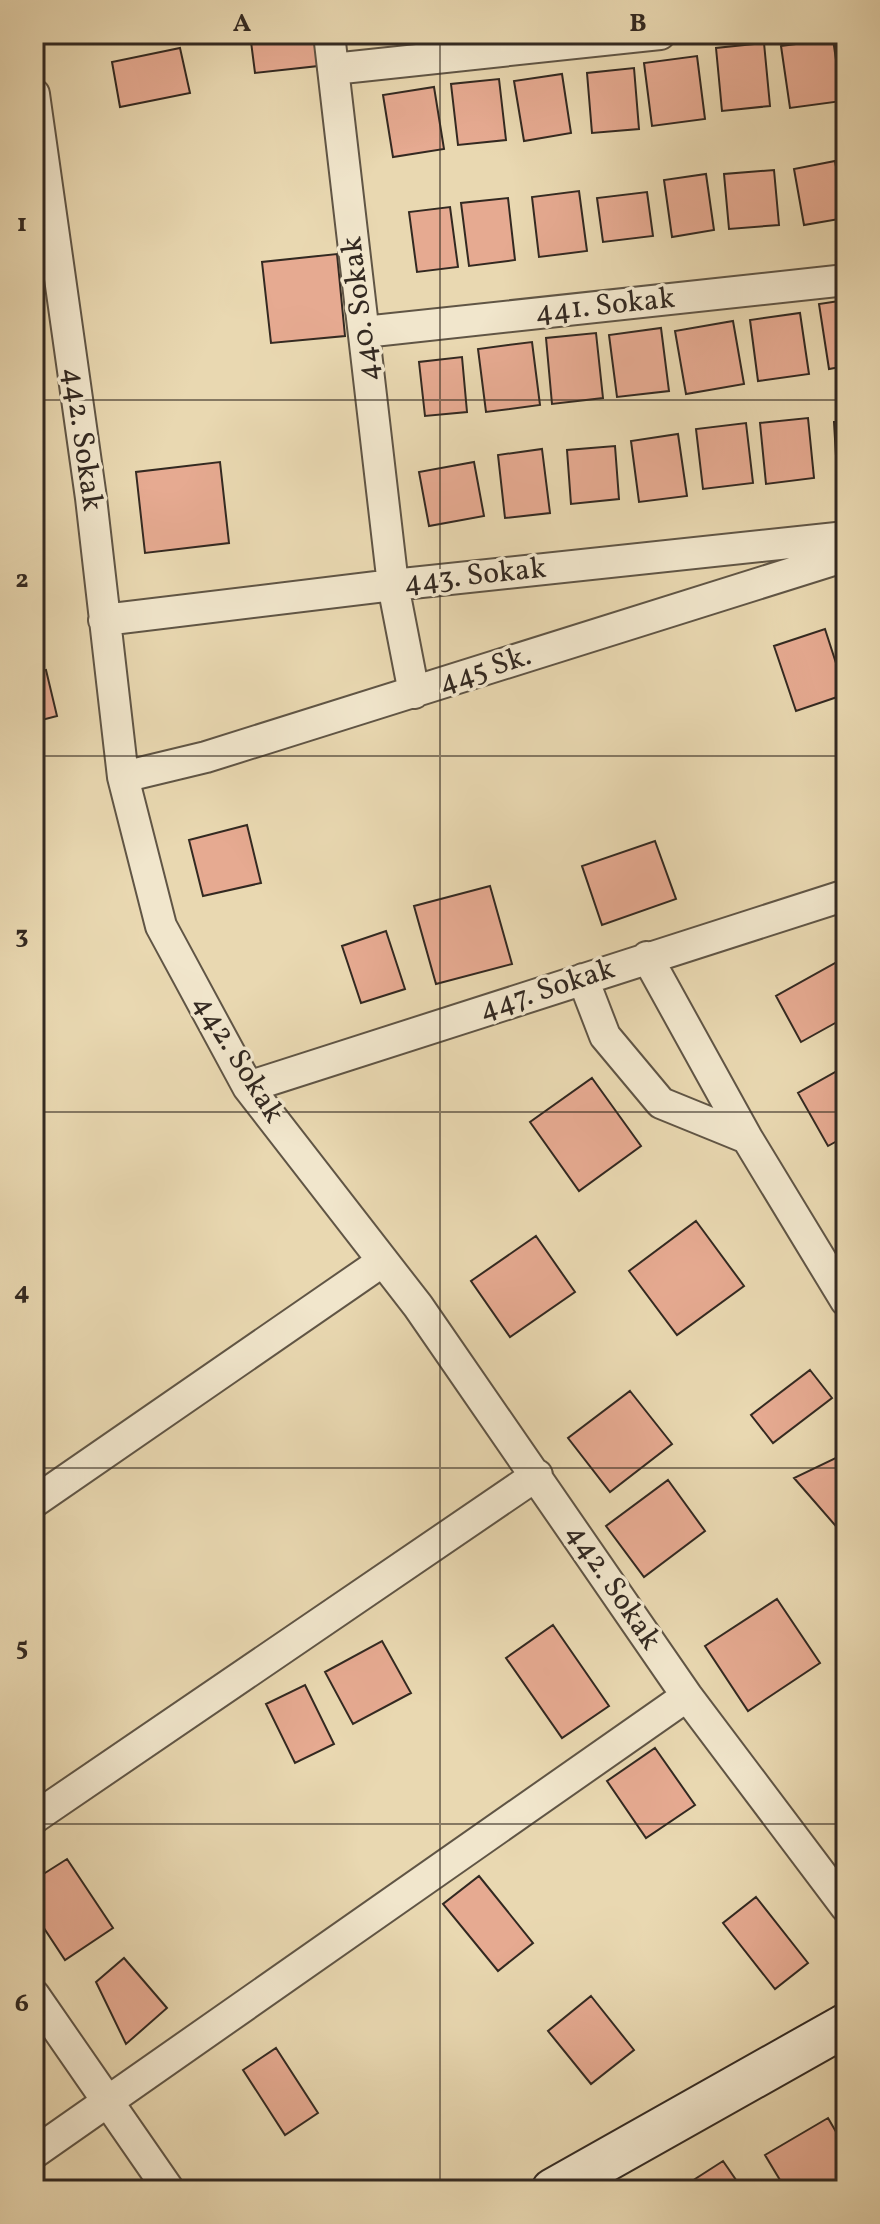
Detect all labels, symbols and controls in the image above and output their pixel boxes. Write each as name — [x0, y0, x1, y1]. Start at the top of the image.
text: A — [233, 6, 252, 42]
text: B — [629, 6, 647, 42]
text: 1 — [17, 206, 27, 242]
street label: 440. Sokak — [331, 234, 391, 384]
street label: 441. Sokak — [533, 278, 677, 334]
street label: 442. Sokak — [51, 364, 113, 514]
street label: 443. Sokak — [402, 548, 548, 604]
text: 2 — [15, 562, 29, 598]
street label: 445 Sk. — [433, 635, 537, 705]
text: 3 — [15, 918, 29, 954]
street label: 447. Sokak — [474, 948, 620, 1032]
street label: 442. Sokak — [182, 986, 294, 1132]
text: 4 — [14, 1274, 30, 1310]
street label: 442. Sokak — [555, 1515, 671, 1659]
text: 5 — [16, 1630, 28, 1666]
text: 6 — [15, 1986, 29, 2022]

